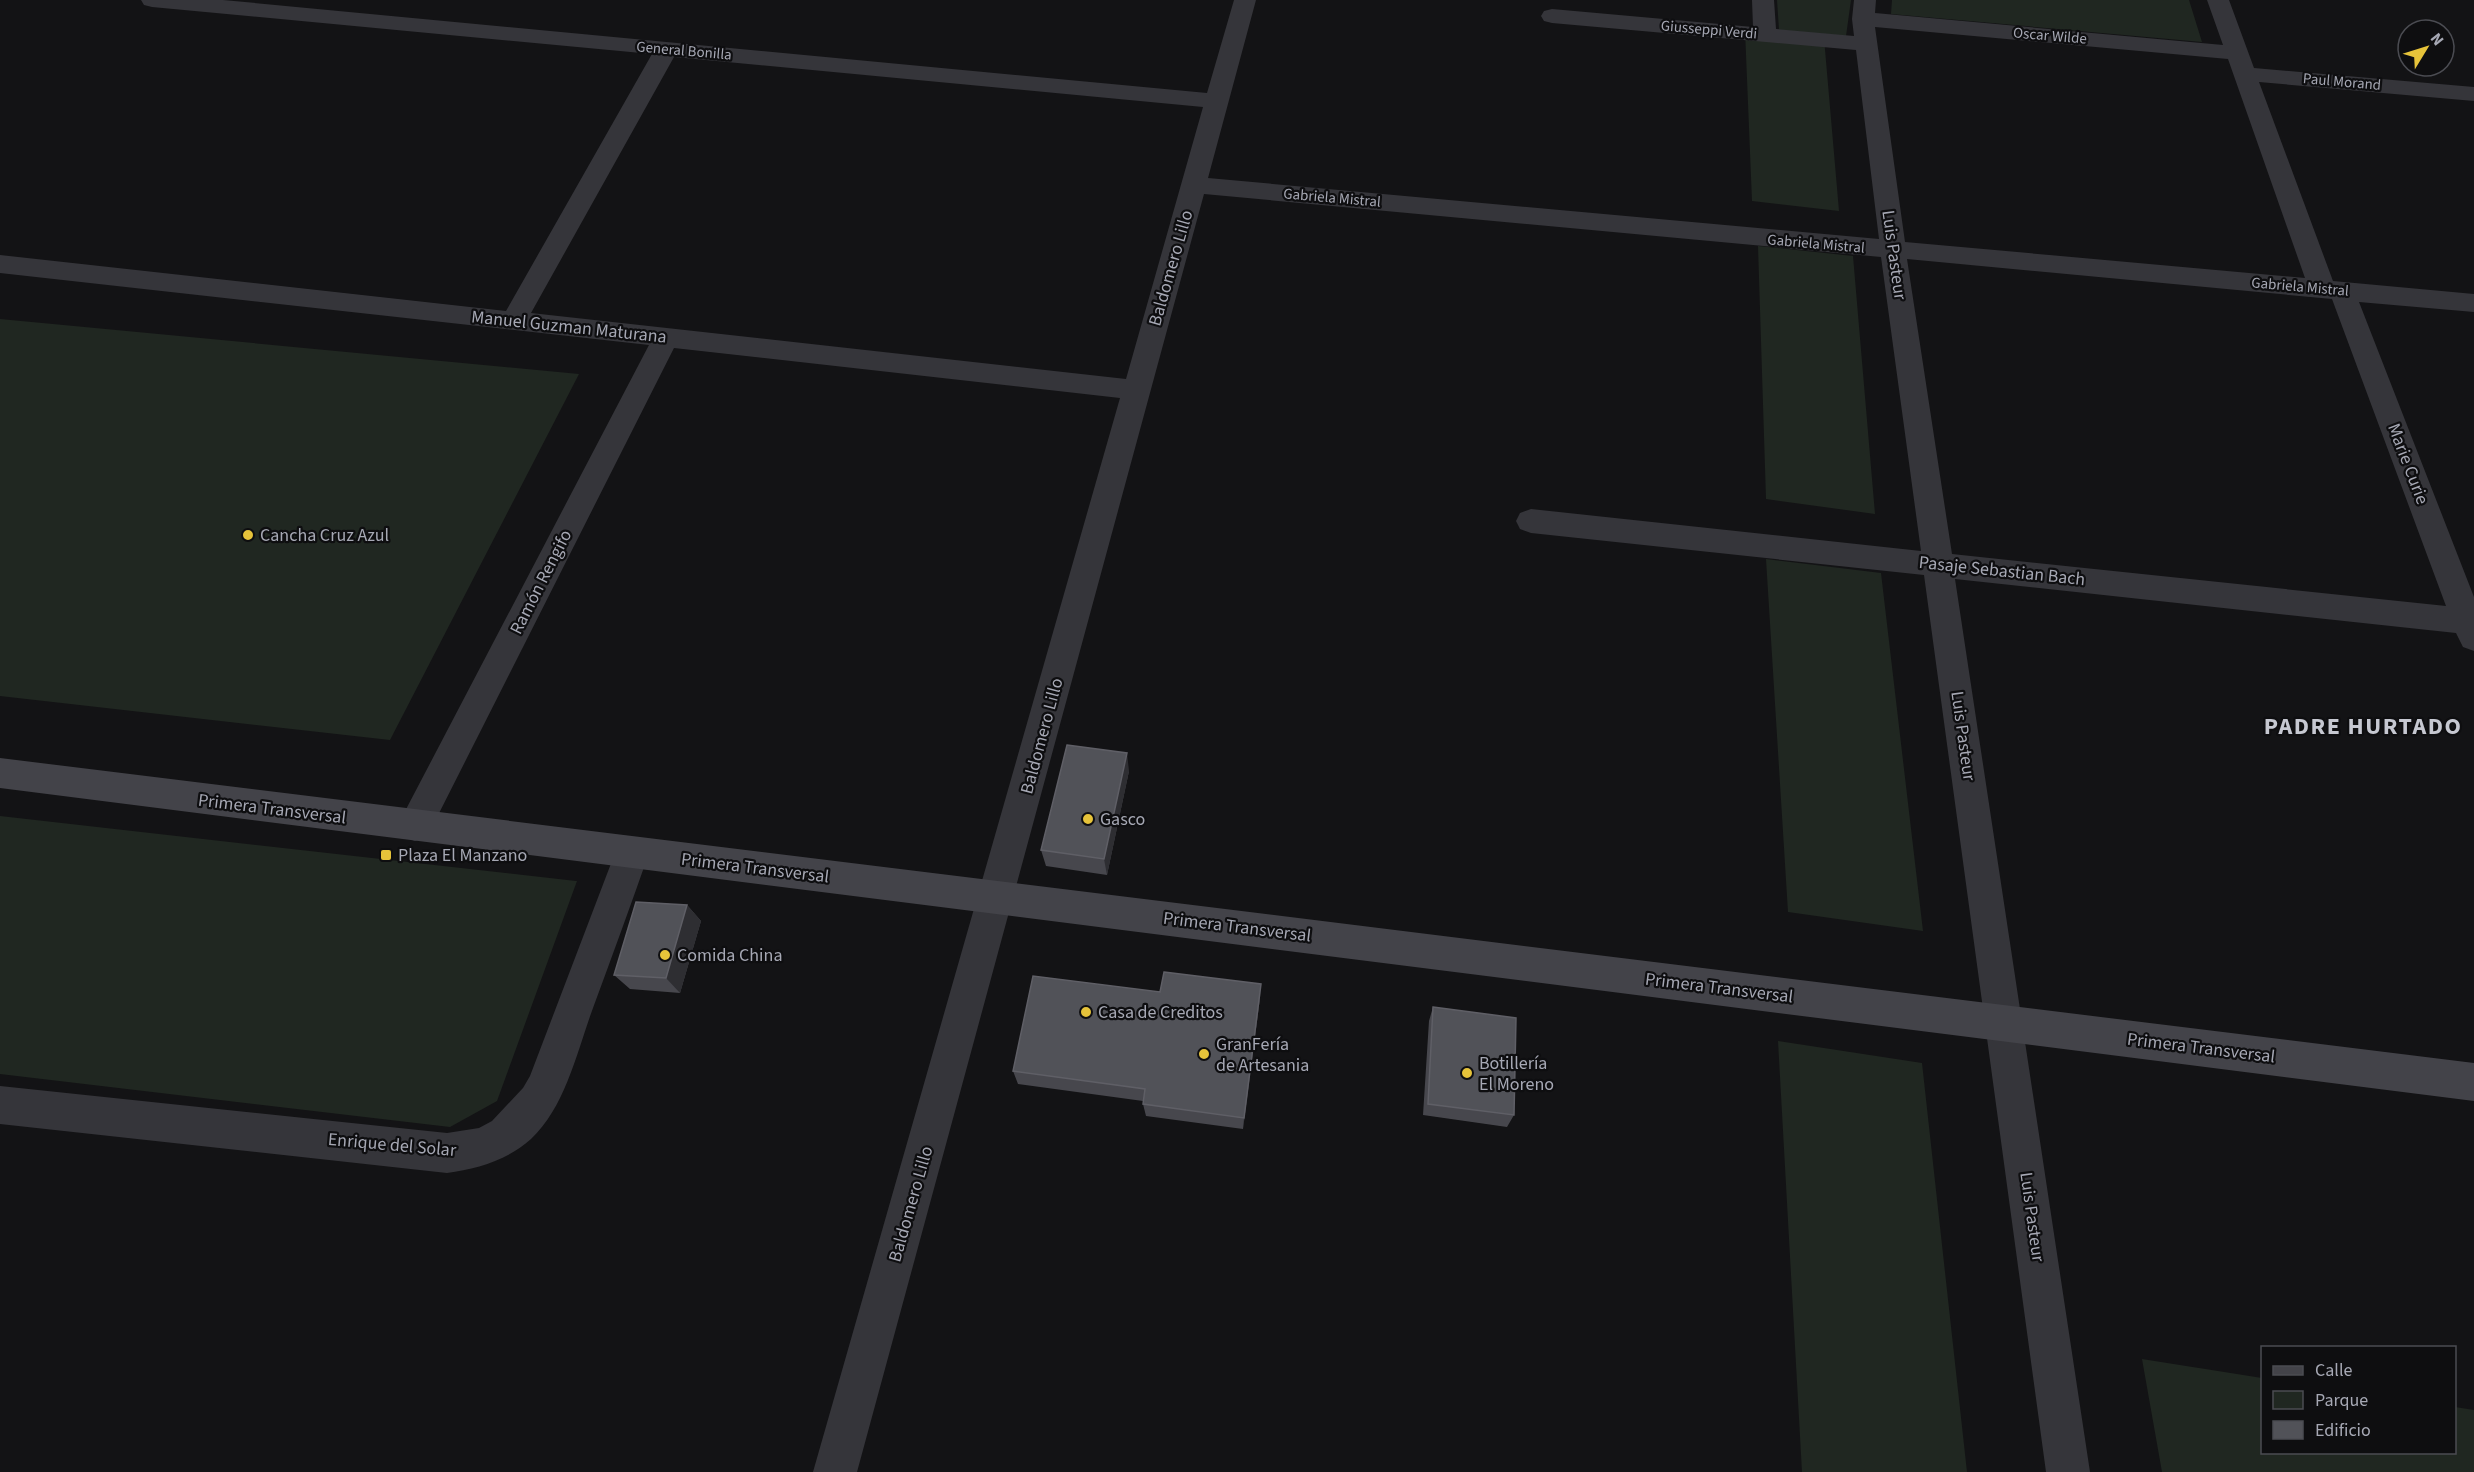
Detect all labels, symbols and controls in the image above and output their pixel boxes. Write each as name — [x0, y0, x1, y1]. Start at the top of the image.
street label: Giusseppi Verdi — [1660, 15, 1758, 45]
north arrow — [2396, 18, 2456, 78]
street label: Oscar Wilde — [2012, 22, 2088, 50]
text: N — [2425, 28, 2449, 50]
street label: General Bonilla — [635, 36, 733, 66]
street label: Paul Morand — [2302, 68, 2382, 96]
street label: Gabriela Mistral — [1282, 183, 1382, 213]
street label: Baldomero Lillo — [1143, 207, 1199, 329]
street label: Luis Pasteur — [1875, 208, 1913, 302]
street label: Gabriela Mistral — [1766, 229, 1866, 259]
street label: Gabriela Mistral — [2250, 272, 2350, 302]
street label: Manuel Guzman Maturana — [470, 304, 668, 350]
street label: Marie Curie — [2381, 420, 2435, 508]
place label: Cancha Cruz Azul — [260, 523, 389, 548]
street label: Ramón Rengifo — [504, 525, 578, 639]
marker: Cancha Cruz Azul — [241, 528, 255, 542]
street label: Pasaje Sebastian Bach — [1918, 550, 2086, 592]
street label: Baldomero Lillo — [1014, 675, 1070, 797]
street label: Luis Pasteur — [1944, 689, 1982, 783]
district label: PADRE HURTADO — [2264, 709, 2462, 744]
street label: Primera Transversal — [197, 788, 347, 830]
place label: Gasco — [1100, 807, 1145, 832]
marker: Gasco — [1081, 812, 1095, 826]
place label: Plaza El Manzano — [398, 843, 527, 868]
street label: Primera Transversal — [680, 847, 830, 889]
marker: Plaza El Manzano — [379, 848, 393, 862]
street label: Primera Transversal — [1162, 906, 1312, 948]
place label: Comida China — [677, 943, 782, 968]
marker: Comida China — [658, 948, 672, 962]
street label: Primera Transversal — [1644, 967, 1794, 1009]
place label: Casa de Creditos — [1098, 1000, 1223, 1025]
marker: Casa de Creditos — [1079, 1005, 1093, 1019]
street label: Primera Transversal — [2126, 1027, 2276, 1069]
place label: GranFería de Artesania — [1216, 1032, 1309, 1078]
marker: GranFería de Artesania — [1197, 1047, 1211, 1061]
place label: Botillería El Moreno — [1479, 1051, 1554, 1097]
marker: Botillería El Moreno — [1460, 1066, 1474, 1080]
street label: Enrique del Solar — [327, 1127, 458, 1163]
street label: Baldomero Lillo — [883, 1143, 939, 1265]
street label: Luis Pasteur — [2013, 1170, 2051, 1264]
legend — [2261, 1346, 2456, 1454]
text: Calle — [2315, 1358, 2353, 1383]
text: Parque — [2315, 1388, 2368, 1413]
text: Edificio — [2315, 1418, 2371, 1443]

